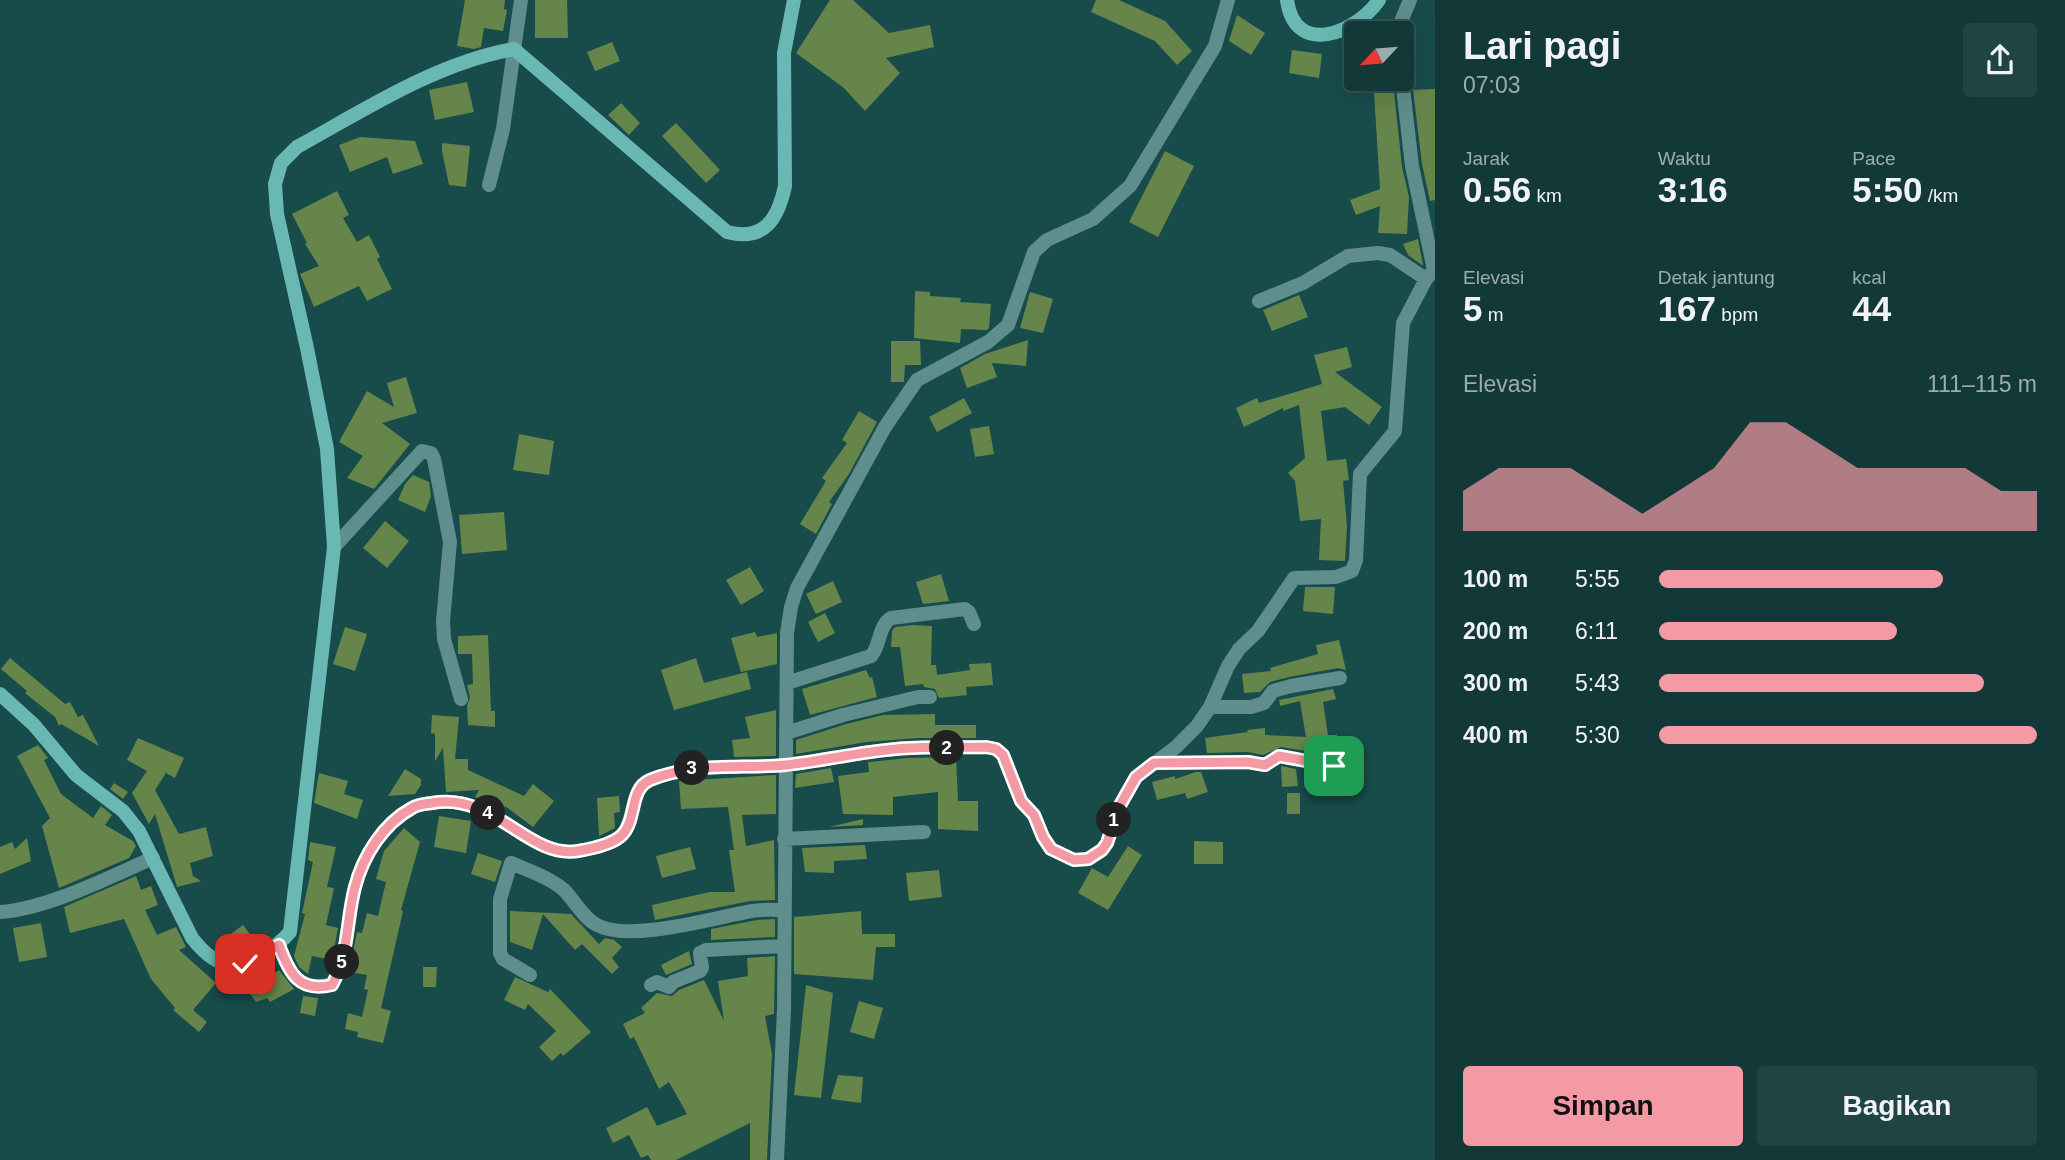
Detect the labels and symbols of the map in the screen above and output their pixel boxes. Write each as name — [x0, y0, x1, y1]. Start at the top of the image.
north arrow — [1344, 21, 1414, 91]
pin: 2 — [930, 730, 964, 766]
pin — [1304, 736, 1364, 796]
pin: 3 — [674, 750, 710, 786]
pin: 4 — [470, 796, 505, 830]
pin: 1 — [1096, 802, 1132, 838]
pin — [215, 934, 275, 994]
pin: 5 — [324, 944, 360, 979]

